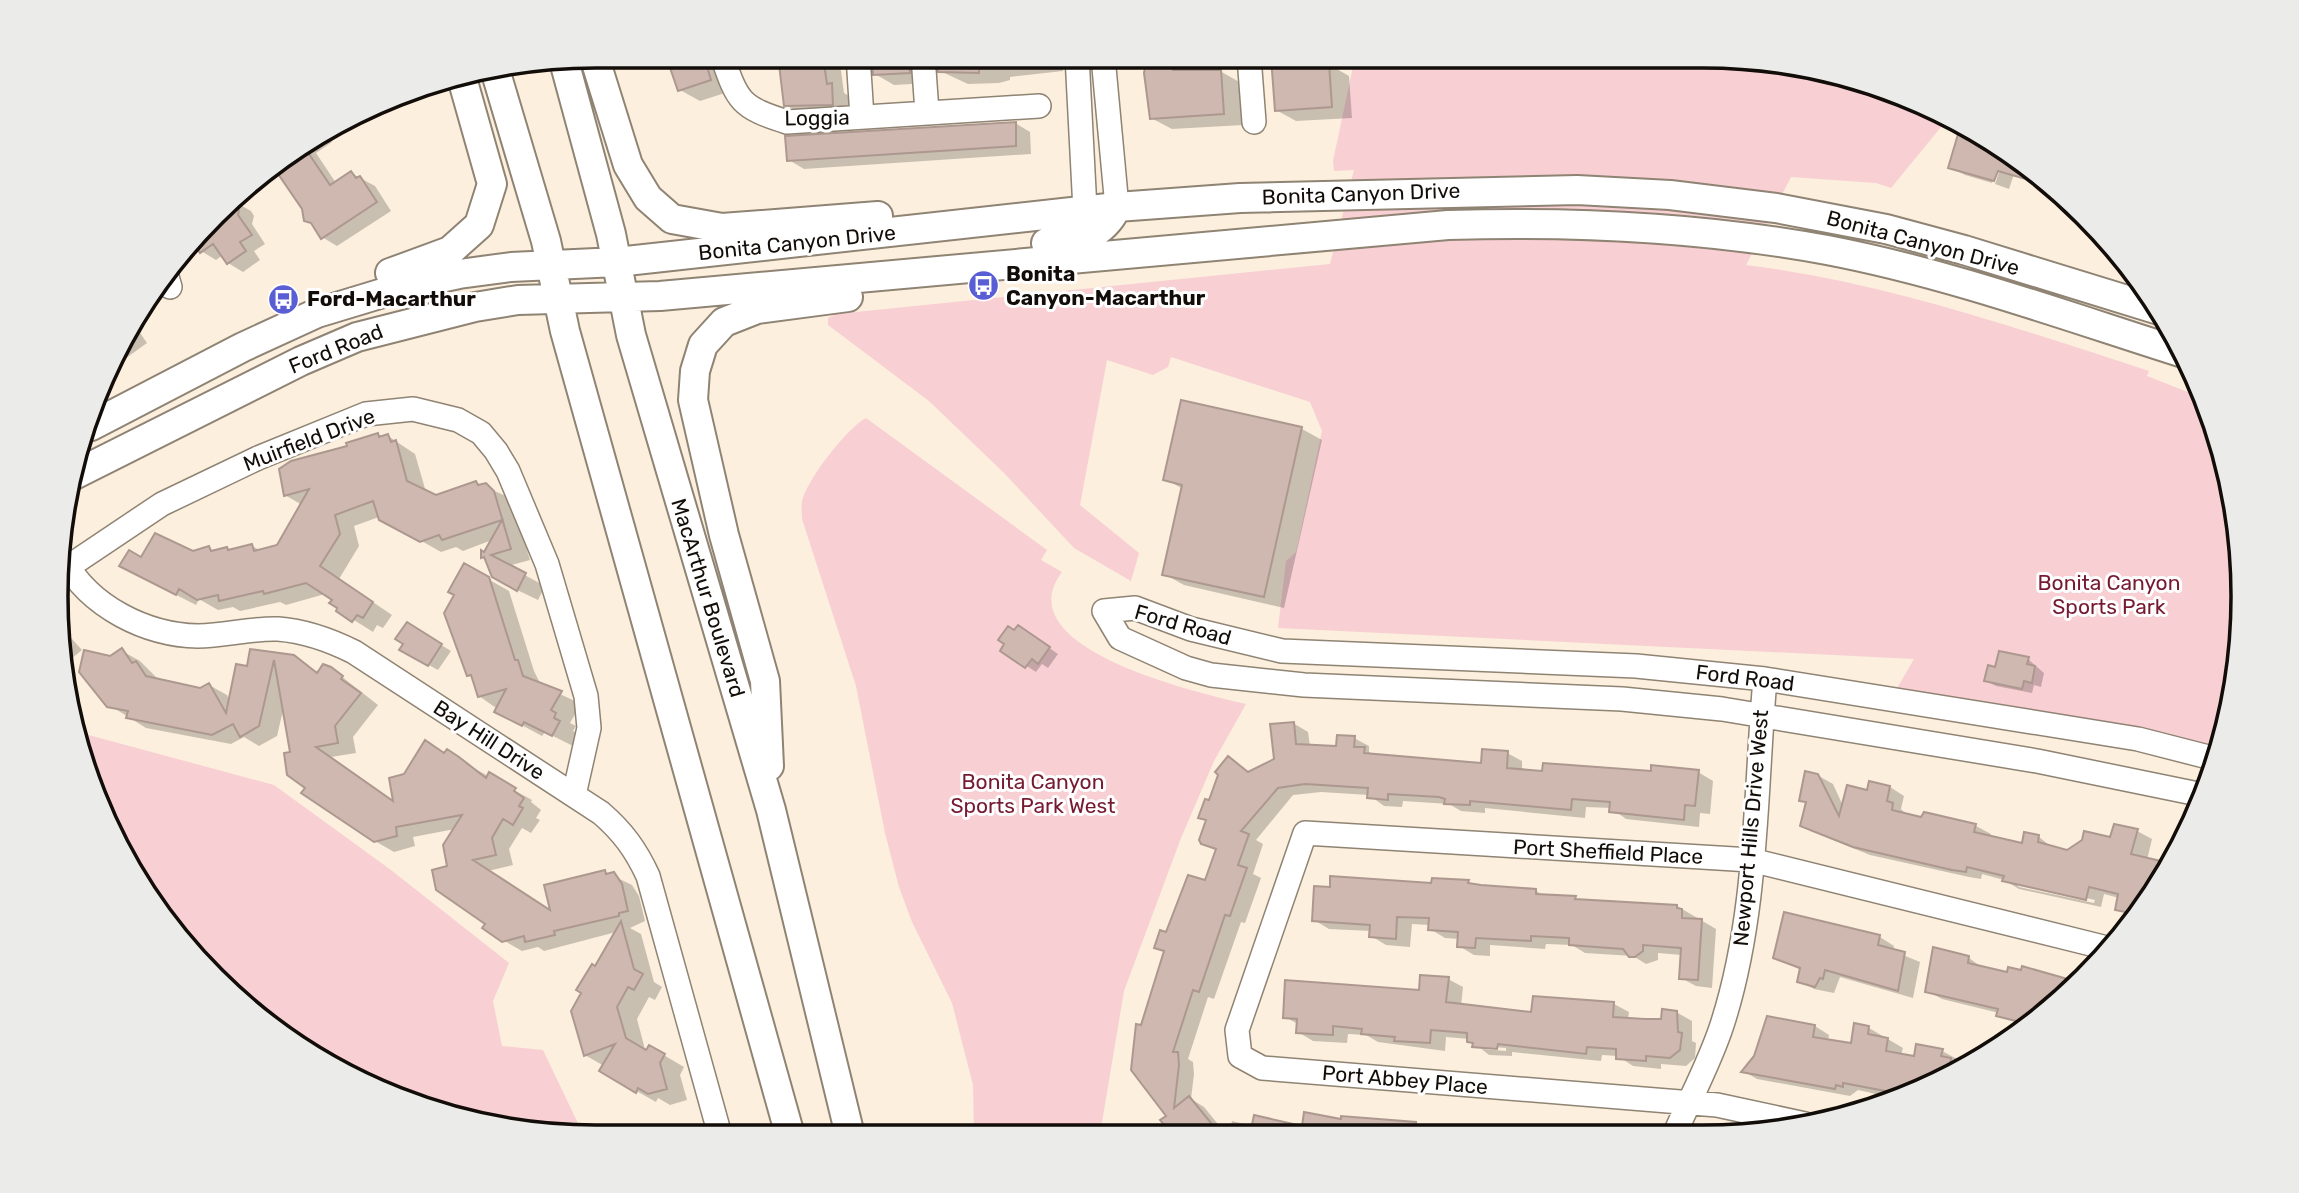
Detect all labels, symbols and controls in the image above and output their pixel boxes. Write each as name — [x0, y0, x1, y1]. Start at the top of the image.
street label: Loggia — [784, 104, 850, 131]
street label: Bonita Canyon Drive — [1261, 178, 1461, 209]
street label: Bonita Canyon Drive — [1824, 205, 2022, 280]
street label: Bonita Canyon Drive — [697, 220, 897, 265]
place label: Bonita Canyon-Macarthur — [1006, 261, 1206, 310]
bus stop icon: Bonita Canyon-Macarthur — [966, 269, 1000, 303]
bus stop icon: Ford-Macarthur — [267, 282, 301, 316]
place label: Ford-Macarthur — [307, 286, 476, 311]
street label: Ford Road — [285, 318, 387, 379]
street label: Muirfield Drive — [239, 403, 378, 476]
street label: MacArthur Boulevard — [666, 495, 751, 700]
park label: Bonita Canyon Sports Park — [2038, 570, 2180, 619]
street label: Ford Road — [1132, 599, 1234, 650]
street label: Ford Road — [1694, 659, 1796, 696]
street label: Bay Hill Drive — [429, 694, 550, 785]
street label: Newport Hills Drive West — [1728, 709, 1773, 947]
park label: Bonita Canyon Sports Park West — [950, 769, 1116, 818]
street label: Port Sheffield Place — [1512, 834, 1704, 869]
street label: Port Abbey Place — [1321, 1060, 1489, 1099]

